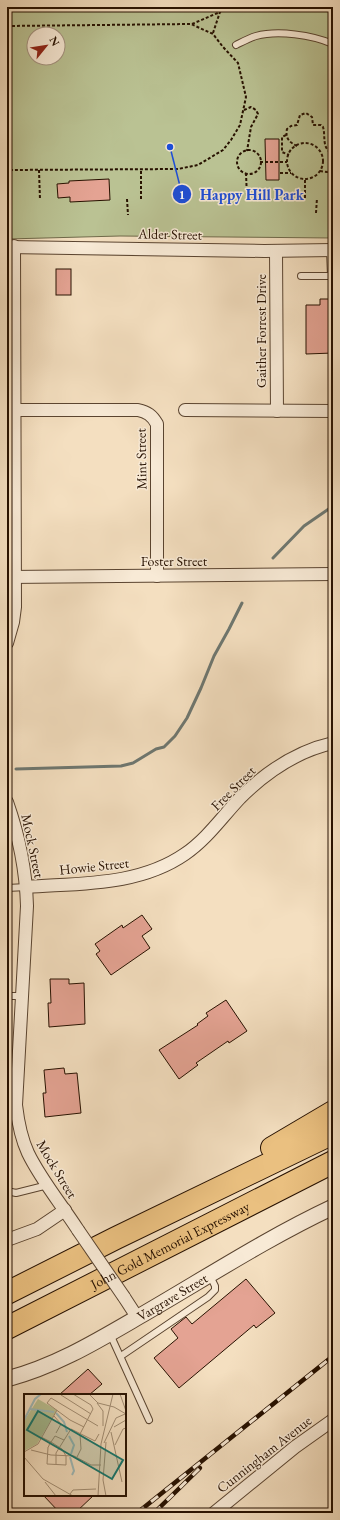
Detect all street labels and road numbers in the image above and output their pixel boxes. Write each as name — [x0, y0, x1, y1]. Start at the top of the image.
street label: Alder Street — [137, 224, 203, 244]
street label: Gaither Forrest Drive — [252, 274, 270, 388]
street label: Mint Street — [131, 428, 151, 490]
street label: Foster Street — [141, 552, 208, 570]
street label: Free Street — [207, 761, 260, 814]
street label: Mock Street — [17, 812, 49, 880]
street label: Howie Street — [58, 853, 130, 879]
street label: Mock Street — [33, 1136, 82, 1202]
street label: John Gold Memorial Expressway — [87, 1197, 253, 1293]
street label: Vargrave Street — [134, 1269, 211, 1325]
street label: Cunningham Avenue — [213, 1411, 316, 1497]

